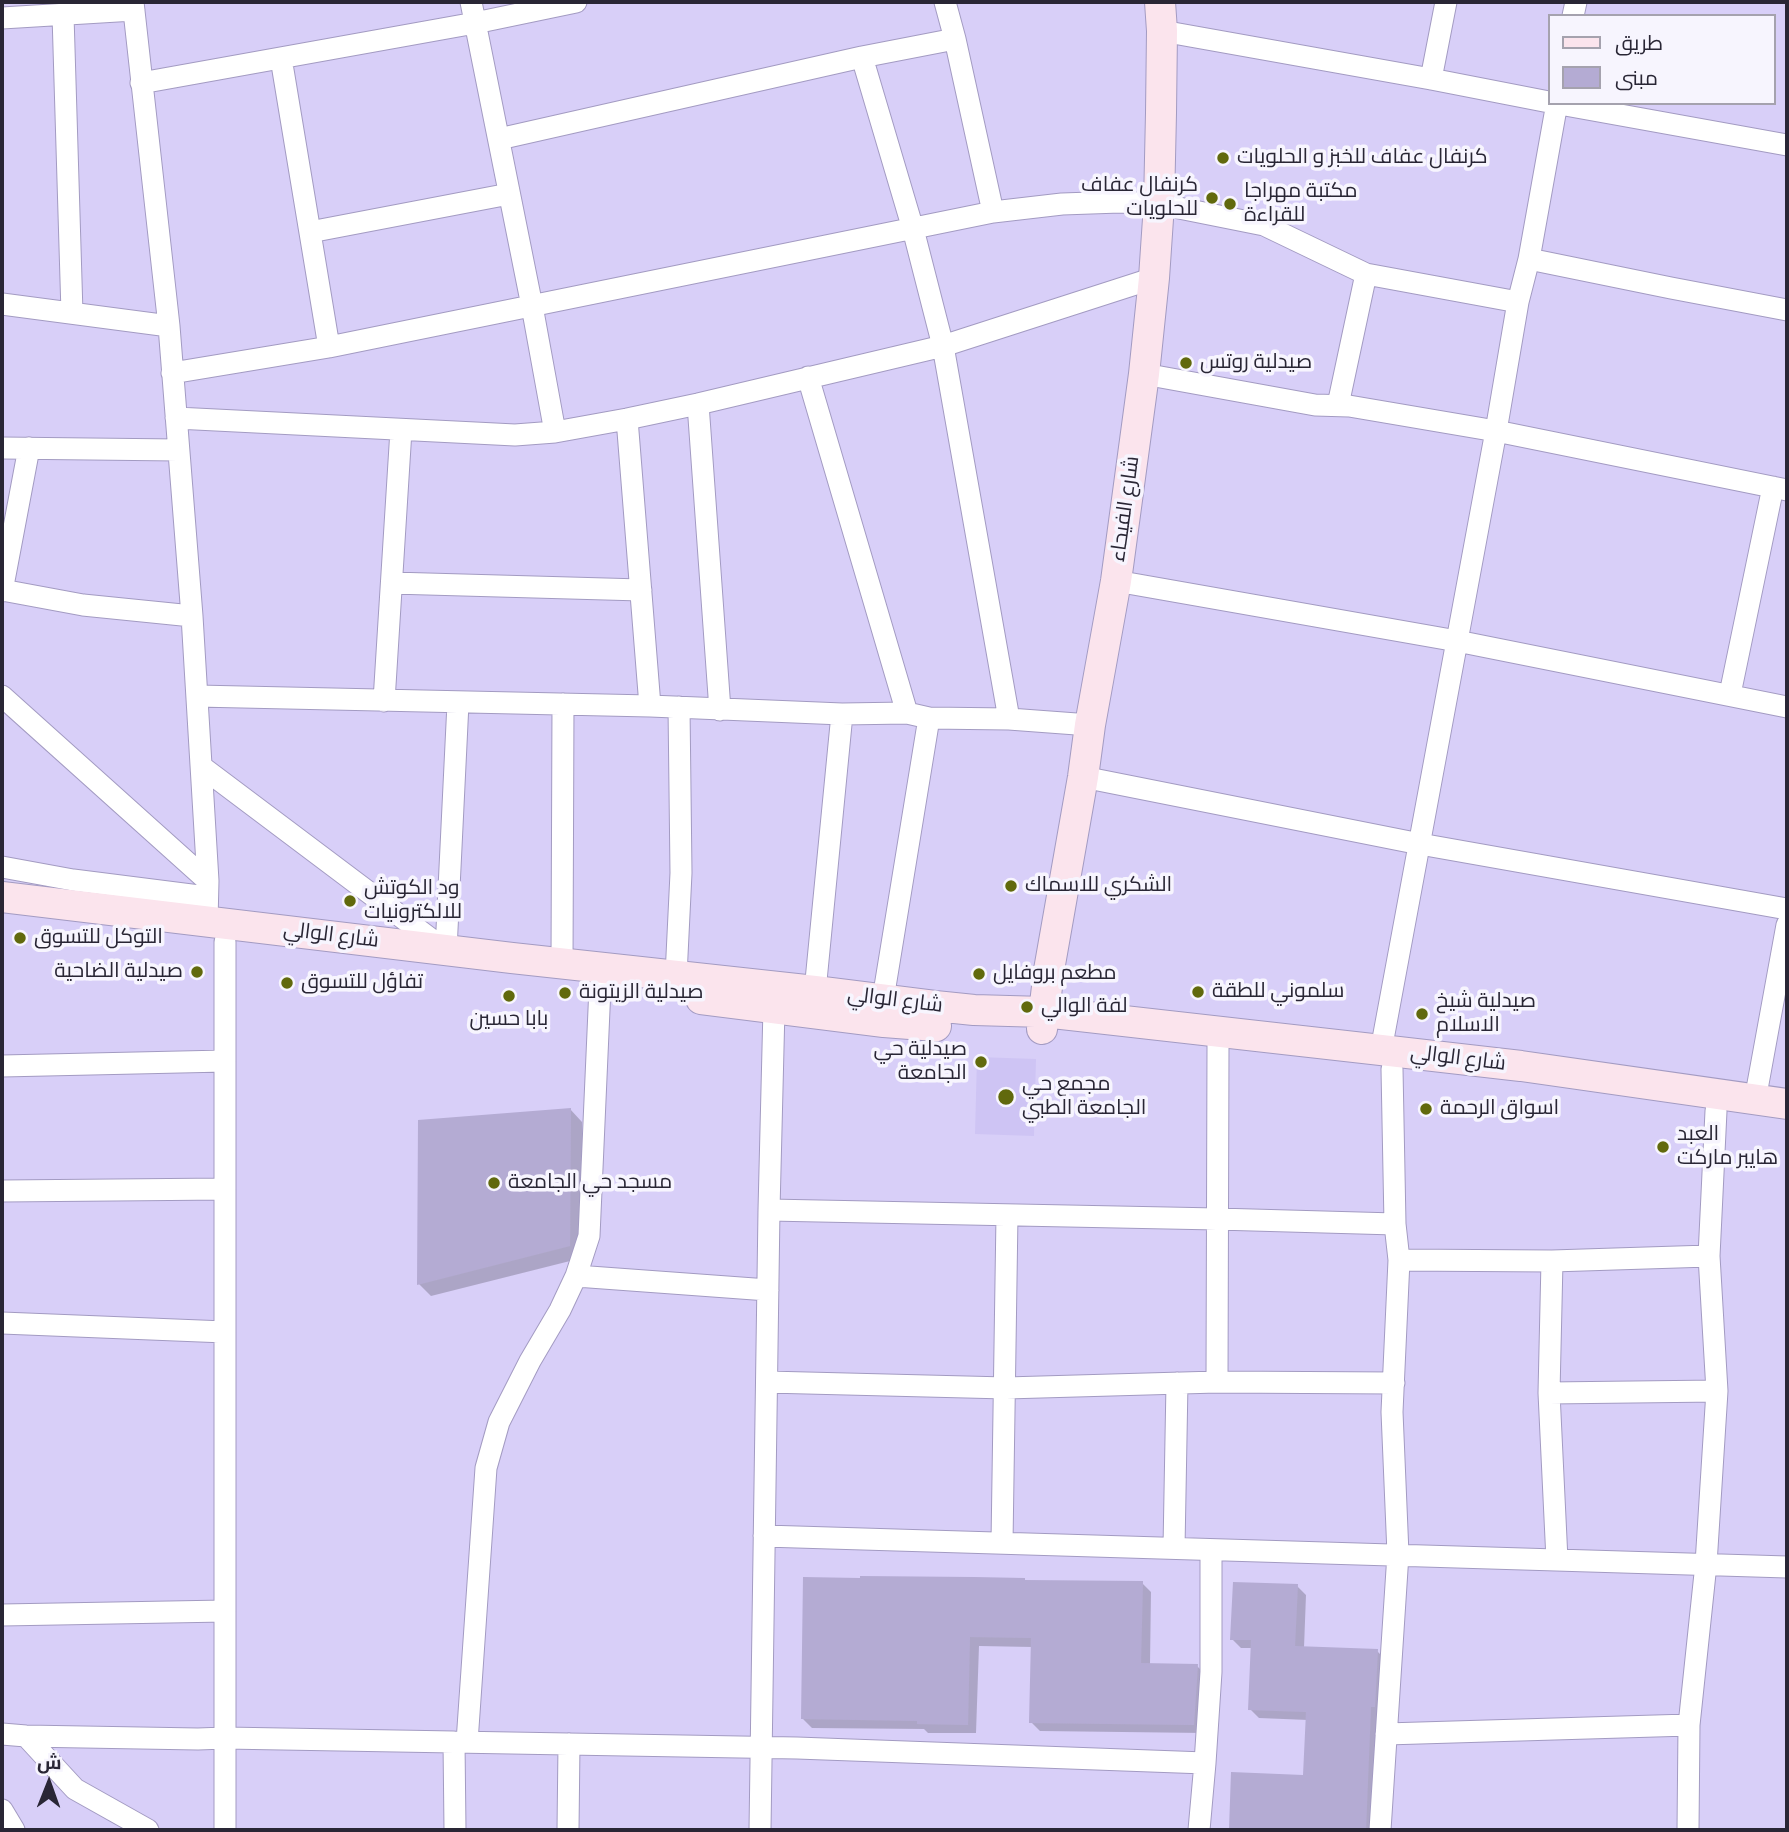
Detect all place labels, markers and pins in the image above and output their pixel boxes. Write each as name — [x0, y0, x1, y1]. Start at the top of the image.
place label: كرنفال عفاف للخبز و الحلويات — [1237, 145, 1488, 171]
marker: كرنفال عفاف للخبز و الحلويات — [1215, 150, 1231, 166]
place label: كرنفال عفاف للحلويات — [1081, 173, 1198, 223]
place label: مكتبة مهراجا للقراءة — [1244, 179, 1358, 229]
marker: كرنفال عفاف للحلويات — [1204, 190, 1220, 206]
marker: مكتبة مهراجا للقراءة — [1222, 196, 1238, 212]
place label: صيدلية روتس — [1200, 350, 1312, 376]
marker: صيدلية روتس — [1178, 355, 1194, 371]
place label: الشكري للاسماك — [1025, 873, 1172, 899]
place label: ود الكوتش للالكترونيات — [364, 876, 462, 926]
marker: الشكري للاسماك — [1003, 878, 1019, 894]
marker: ود الكوتش للالكترونيات — [342, 893, 358, 909]
place label: التوكل للتسوق — [34, 925, 163, 951]
marker: التوكل للتسوق — [12, 930, 28, 946]
place label: صيدلية الضاحية — [54, 959, 183, 985]
place label: مطعم بروفايل — [993, 961, 1117, 987]
marker: صيدلية الضاحية — [189, 964, 205, 980]
marker: مطعم بروفايل — [971, 966, 987, 982]
place label: تفاؤل للتسوق — [301, 970, 423, 996]
marker: تفاؤل للتسوق — [279, 975, 295, 991]
place label: سلموني للطقة — [1212, 979, 1344, 1005]
place label: صيدلية الزيتونة — [579, 980, 703, 1006]
marker: سلموني للطقة — [1190, 984, 1206, 1000]
marker: صيدلية الزيتونة — [557, 985, 573, 1001]
marker: بابا حسين — [501, 988, 517, 1004]
place label: صيدلية شيخ الاسلام — [1436, 989, 1536, 1039]
place label: لفة الوالي — [1041, 994, 1128, 1020]
marker: لفة الوالي — [1019, 999, 1035, 1015]
marker: صيدلية شيخ الاسلام — [1414, 1006, 1430, 1022]
place label: بابا حسين — [470, 1007, 548, 1033]
place label: صيدلية حي الجامعة — [873, 1037, 967, 1087]
marker: صيدلية حي الجامعة — [973, 1054, 989, 1070]
place label: مجمع حي الجامعة الطبي — [1022, 1072, 1146, 1122]
marker: مجمع حي الجامعة الطبي — [996, 1087, 1016, 1107]
place label: اسواق الرحمة — [1440, 1096, 1559, 1122]
marker: اسواق الرحمة — [1418, 1101, 1434, 1117]
place label: العبد هايبر ماركت — [1677, 1122, 1778, 1172]
marker: العبد هايبر ماركت — [1655, 1139, 1671, 1155]
place label: مسجد حي الجامعة — [508, 1170, 672, 1196]
marker: مسجد حي الجامعة — [486, 1175, 502, 1191]

